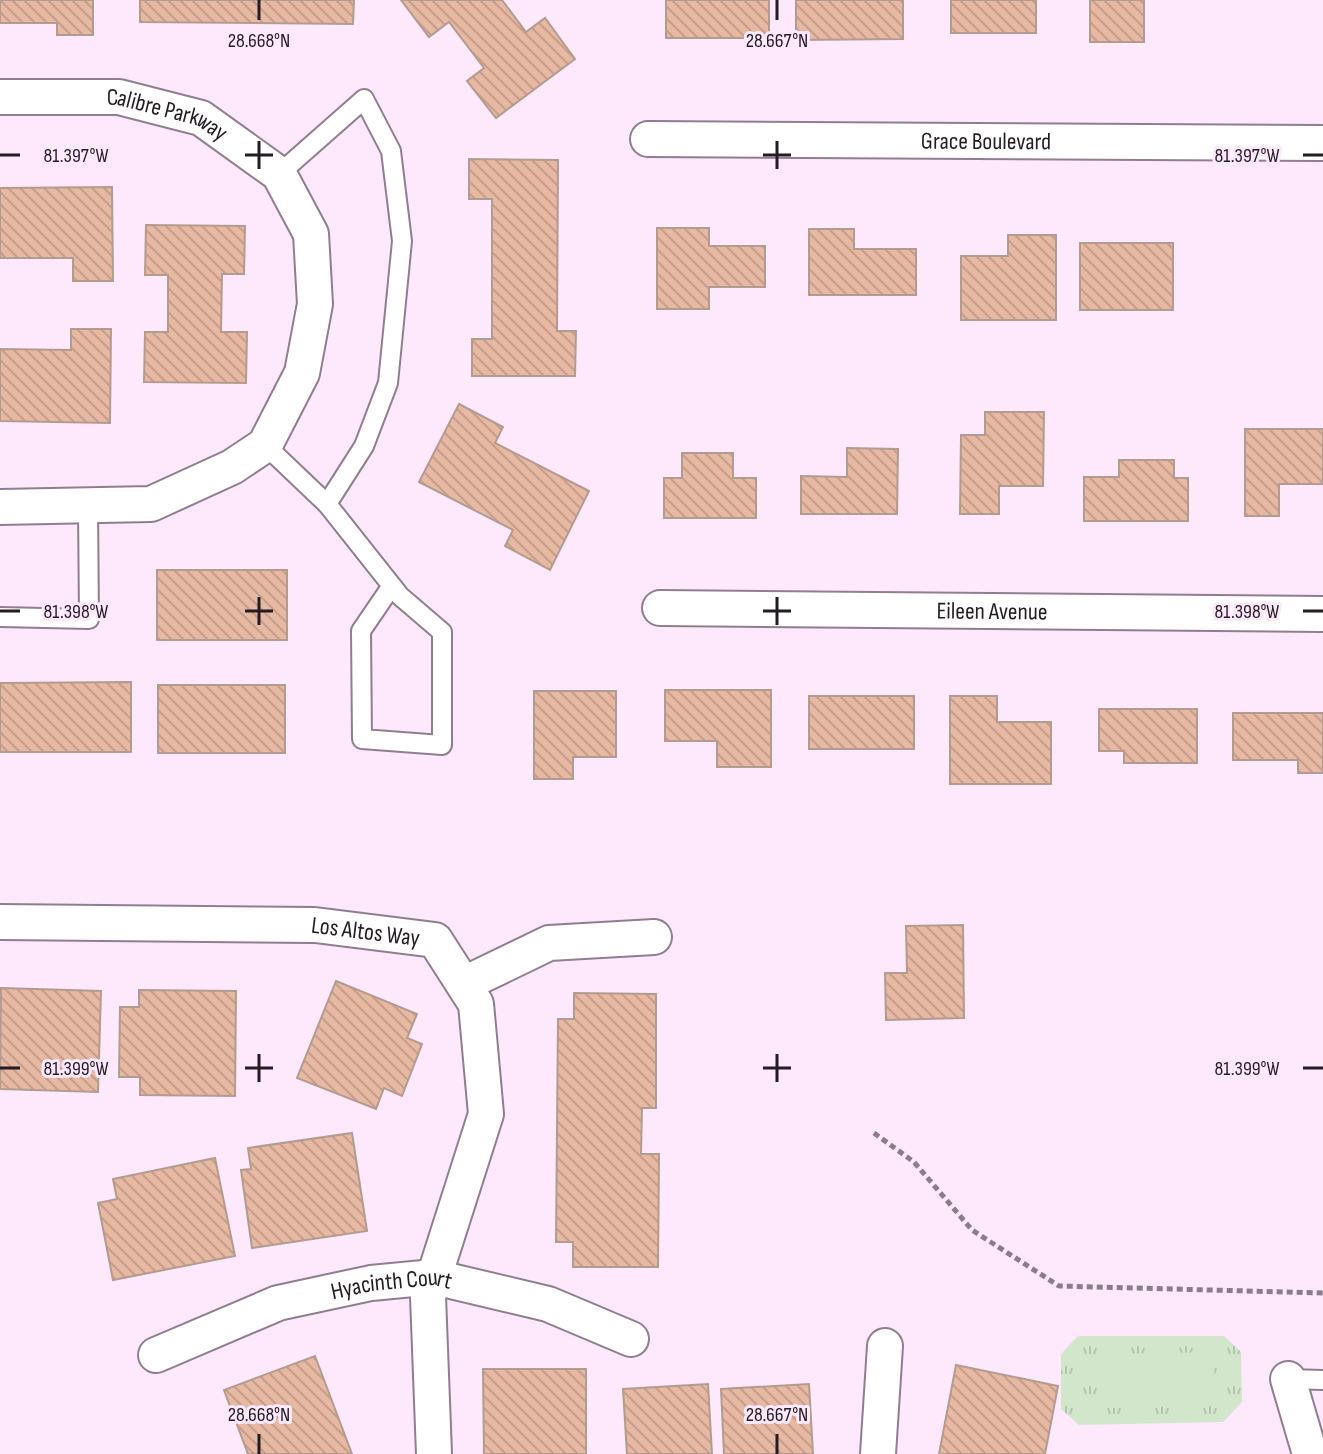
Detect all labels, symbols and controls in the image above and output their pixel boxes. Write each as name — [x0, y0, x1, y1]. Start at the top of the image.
text: 28.668°N — [228, 29, 290, 53]
text: 28.667°N — [746, 29, 808, 53]
street label: Calibre Parkway — [107, 83, 233, 147]
street label: Grace Boulevard — [921, 127, 1051, 156]
text: 81.397°W — [43, 144, 109, 168]
text: 81.397°W — [1214, 144, 1280, 168]
street label: Eileen Avenue — [936, 597, 1048, 627]
text: 81.398°W — [44, 600, 108, 624]
text: 81.398°W — [1215, 600, 1279, 624]
street label: Los Altos Way — [310, 911, 421, 953]
text: 81.399°W — [43, 1057, 109, 1081]
text: 81.399°W — [1214, 1057, 1280, 1081]
street label: Hyacinth Court — [328, 1263, 455, 1306]
text: 28.668°N — [228, 1403, 290, 1427]
text: 28.667°N — [746, 1403, 808, 1427]

